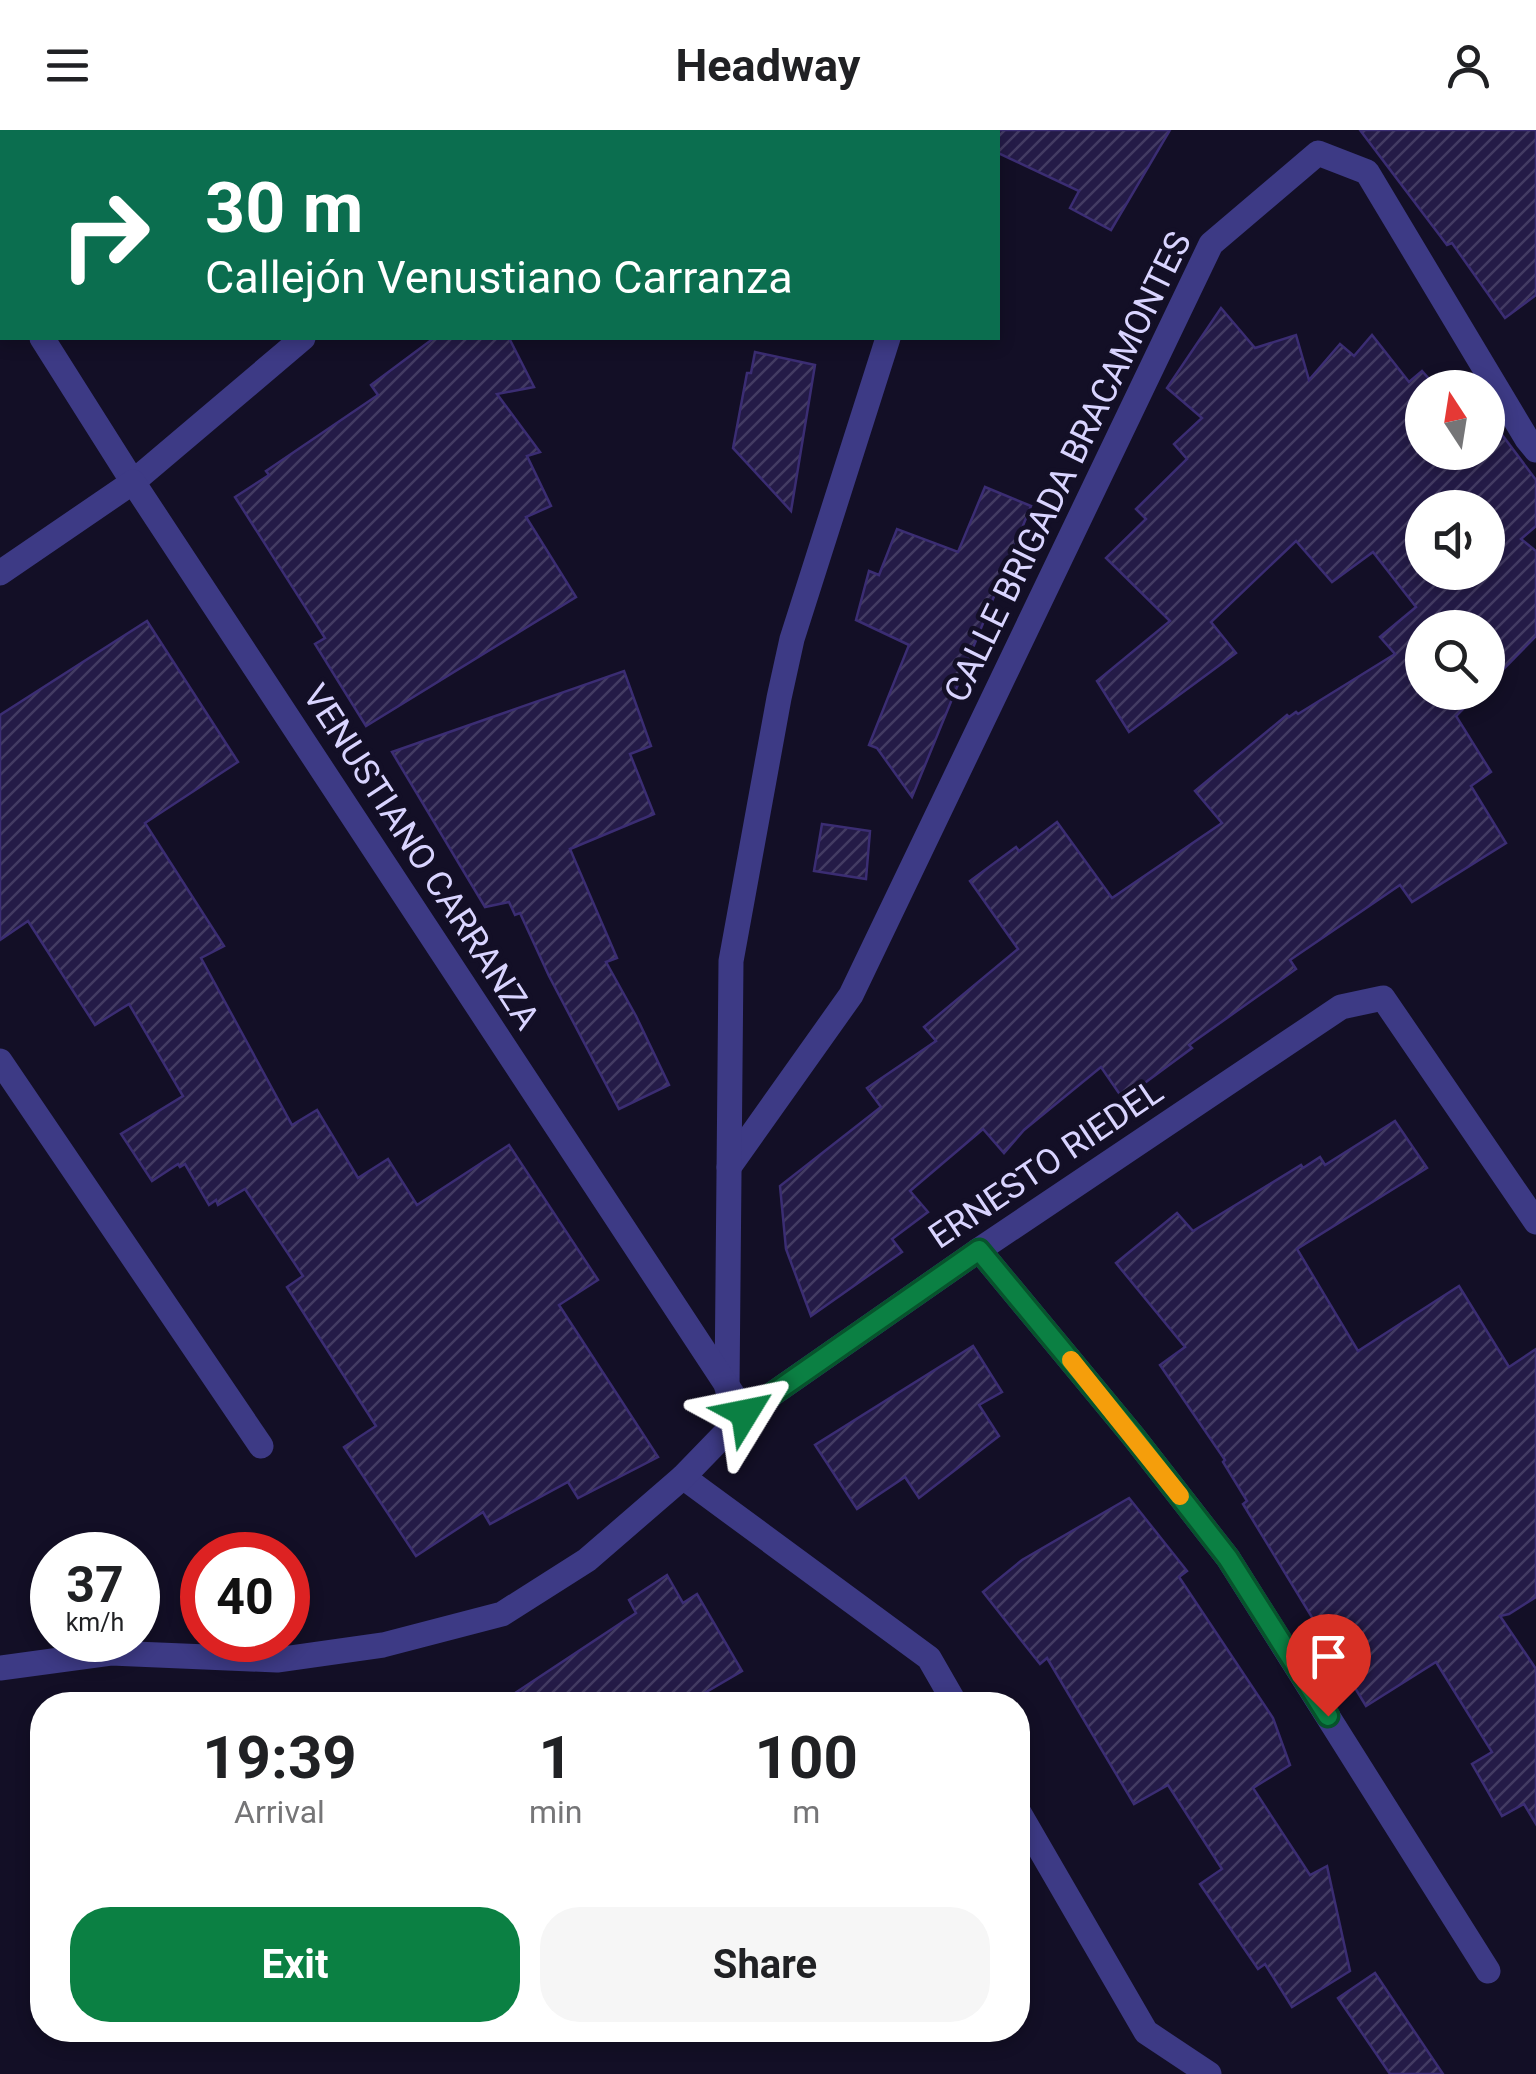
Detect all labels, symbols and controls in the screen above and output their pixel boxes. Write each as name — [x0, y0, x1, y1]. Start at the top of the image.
icon: menu — [40, 38, 95, 93]
icon: person — [1441, 38, 1496, 93]
text: Headway — [676, 39, 860, 92]
text: 30 m — [205, 167, 363, 249]
icon: right — [40, 170, 170, 300]
street label: CALLE BRIGADA BRACAMONTES — [936, 225, 1200, 709]
text: Callejón Venustiano Carranza — [205, 251, 793, 304]
north arrow — [1405, 370, 1505, 470]
map controls — [1405, 370, 1505, 710]
button: sound — [1405, 490, 1505, 590]
button: search — [1405, 610, 1505, 710]
street label: VENUSTIANO CARRANZA — [294, 677, 548, 1037]
street label: ERNESTO RIEDEL — [921, 1071, 1171, 1257]
position arrow — [693, 1361, 797, 1465]
speed limit sign: 40 — [180, 1532, 310, 1662]
text: 37 — [66, 1556, 124, 1614]
text: km/h — [66, 1608, 124, 1637]
pin — [1286, 1614, 1371, 1717]
icon: arrive — [1301, 1629, 1356, 1684]
text: 19:39 — [202, 1722, 357, 1793]
text: 1 — [538, 1722, 573, 1793]
text: 100 — [755, 1722, 858, 1793]
text: Arrival — [234, 1793, 325, 1831]
text: min — [529, 1793, 582, 1831]
text: m — [792, 1793, 820, 1831]
button: Exit — [70, 1907, 520, 2022]
button: Share — [540, 1907, 990, 2022]

